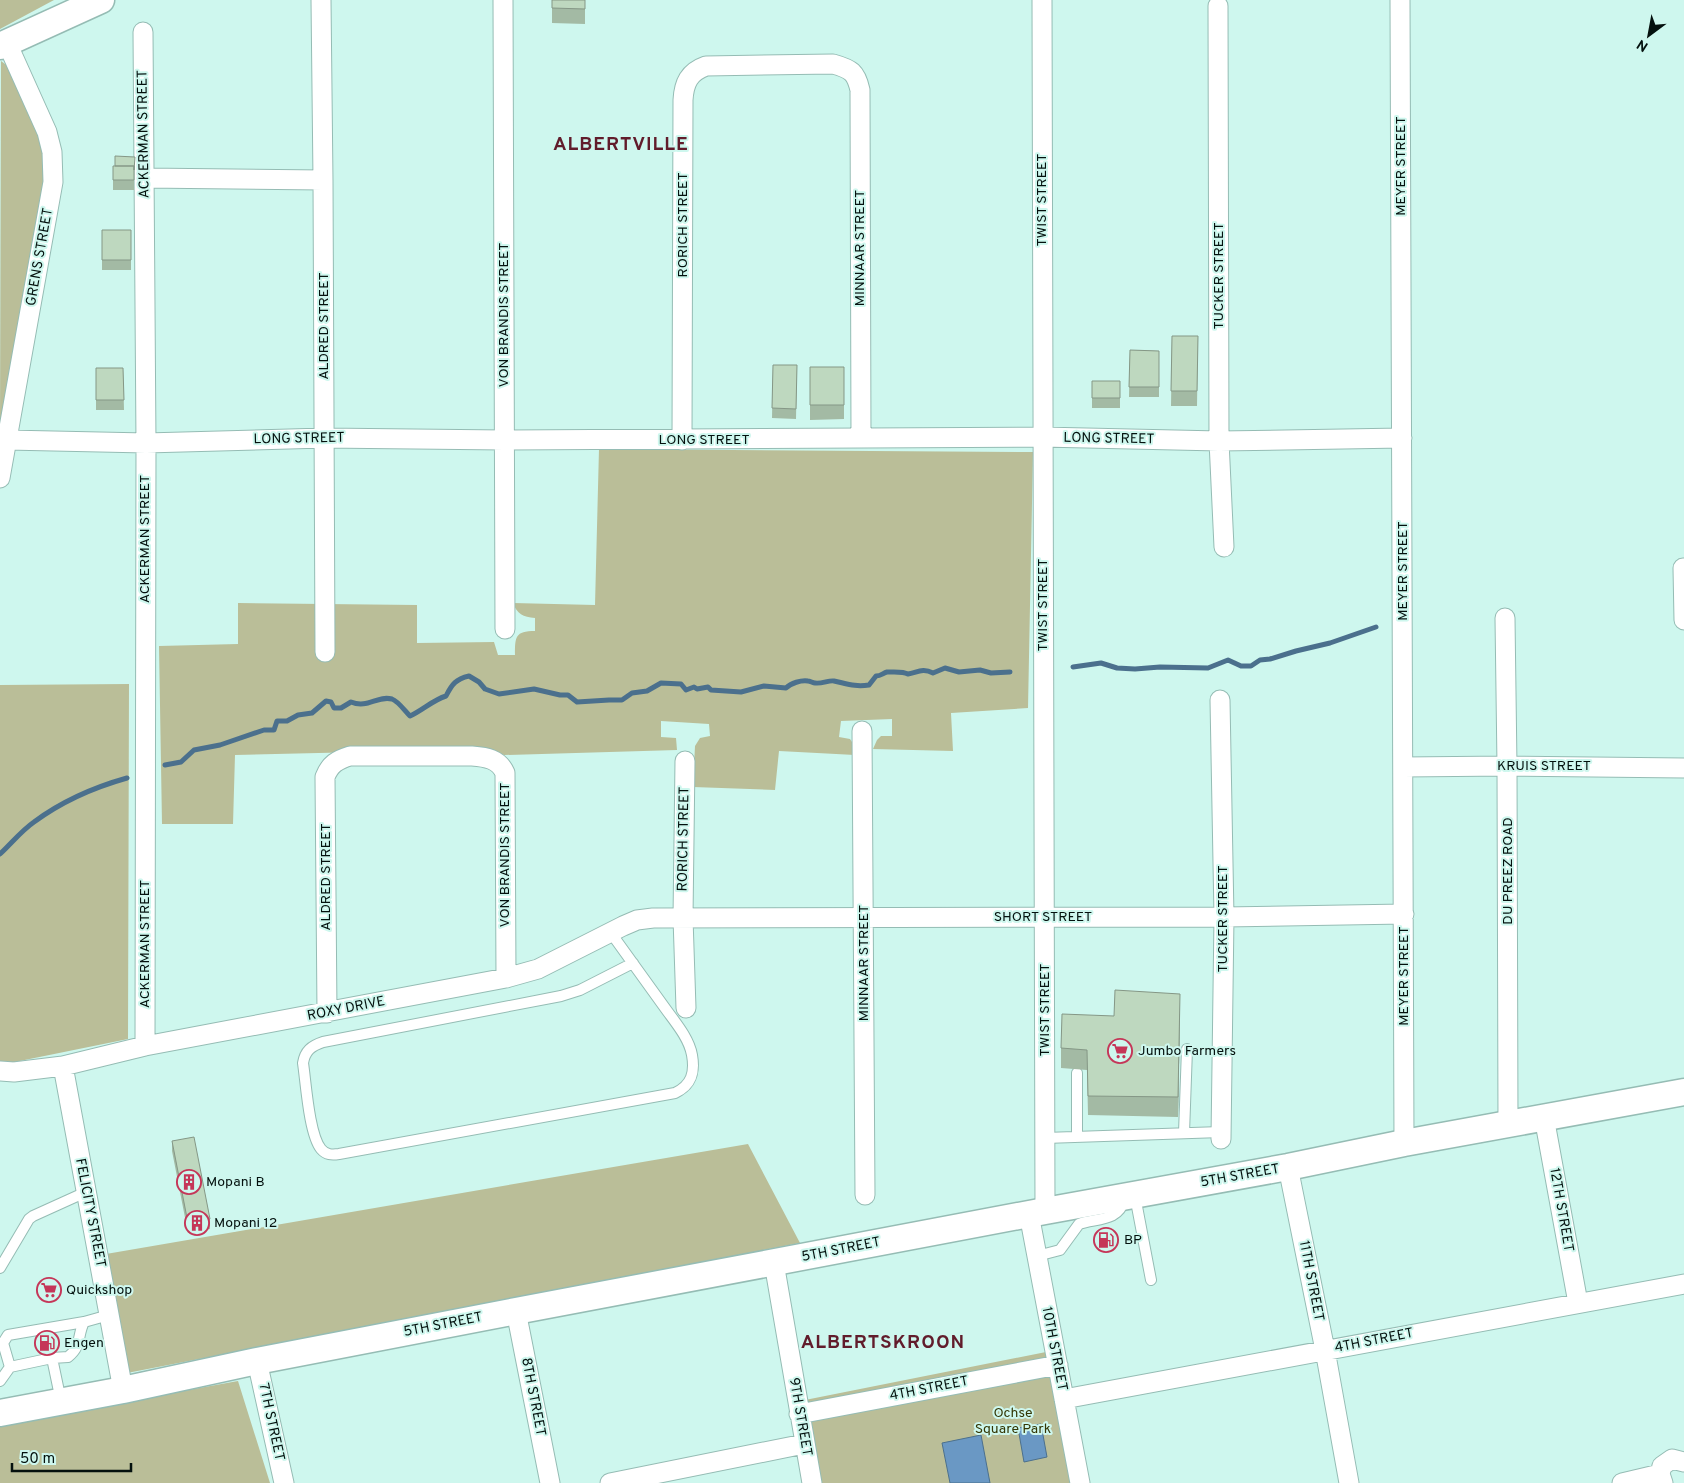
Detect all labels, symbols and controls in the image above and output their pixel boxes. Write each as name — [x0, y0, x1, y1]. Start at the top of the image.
north arrow — [1624, 10, 1674, 60]
text: N — [1634, 35, 1652, 55]
street label: ACKERMAN STREET — [134, 70, 154, 198]
street label: MEYER STREET — [1393, 116, 1410, 216]
district label: ALBERTVILLE — [553, 133, 689, 157]
street label: TWIST STREET — [1034, 153, 1051, 247]
street label: RORICH STREET — [675, 172, 692, 278]
street label: MINNAAR STREET — [852, 190, 869, 306]
street label: GRENS STREET — [23, 207, 57, 307]
street label: TUCKER STREET — [1211, 222, 1228, 330]
street label: VON BRANDIS STREET — [496, 243, 513, 387]
street label: ALDRED STREET — [316, 272, 333, 380]
street label: LONG STREET — [253, 430, 345, 448]
street label: LONG STREET — [1063, 430, 1155, 448]
street label: LONG STREET — [658, 432, 750, 449]
street label: ACKERMAN STREET — [137, 475, 154, 603]
street label: MEYER STREET — [1395, 521, 1412, 621]
street label: TWIST STREET — [1035, 558, 1052, 652]
street label: KRUIS STREET — [1497, 758, 1591, 775]
street label: VON BRANDIS STREET — [497, 783, 514, 927]
street label: RORICH STREET — [675, 786, 693, 892]
street label: DU PREEZ ROAD — [1500, 817, 1517, 925]
street label: ALDRED STREET — [318, 823, 335, 931]
street label: TUCKER STREET — [1215, 865, 1232, 973]
street label: ACKERMAN STREET — [137, 880, 154, 1008]
street label: MINNAAR STREET — [856, 905, 873, 1021]
street label: SHORT STREET — [994, 909, 1092, 926]
street label: MEYER STREET — [1396, 926, 1413, 1026]
street label: TWIST STREET — [1037, 963, 1054, 1057]
street label: ROXY DRIVE — [306, 993, 386, 1025]
supermarket icon: Jumbo Farmers — [1107, 1038, 1133, 1064]
place label: Jumbo Farmers — [1138, 1043, 1236, 1060]
street label: FELICITY STREET — [71, 1157, 109, 1269]
street label: 5TH STREET — [1199, 1161, 1281, 1191]
street label: 12TH STREET — [1545, 1167, 1577, 1253]
building icon: Mopani B — [176, 1169, 202, 1195]
place label: Mopani B — [206, 1174, 265, 1191]
building icon: Mopani 12 — [184, 1210, 210, 1236]
place label: Mopani 12 — [214, 1215, 277, 1232]
fuel station icon: BP — [1093, 1227, 1119, 1253]
place label: BP — [1124, 1232, 1142, 1249]
street label: 5TH STREET — [800, 1234, 882, 1266]
street label: 11TH STREET — [1295, 1239, 1327, 1323]
supermarket icon: Quickshop — [36, 1277, 62, 1303]
place label: Quickshop — [66, 1282, 132, 1299]
street label: 10TH STREET — [1038, 1305, 1070, 1393]
street label: 5TH STREET — [402, 1309, 484, 1341]
street label: 4TH STREET — [1333, 1325, 1415, 1357]
fuel station icon: Engen — [34, 1330, 60, 1356]
district label: ALBERTSKROON — [801, 1331, 965, 1355]
place label: Engen — [64, 1335, 104, 1352]
street label: 8TH STREET — [517, 1356, 549, 1438]
street label: 4TH STREET — [888, 1373, 970, 1405]
street label: 9TH STREET — [785, 1376, 815, 1458]
street label: 7TH STREET — [254, 1381, 288, 1463]
park label: Ochse Square Park — [975, 1405, 1051, 1438]
scale bar — [12, 1440, 131, 1472]
text: 50 m — [20, 1450, 55, 1469]

